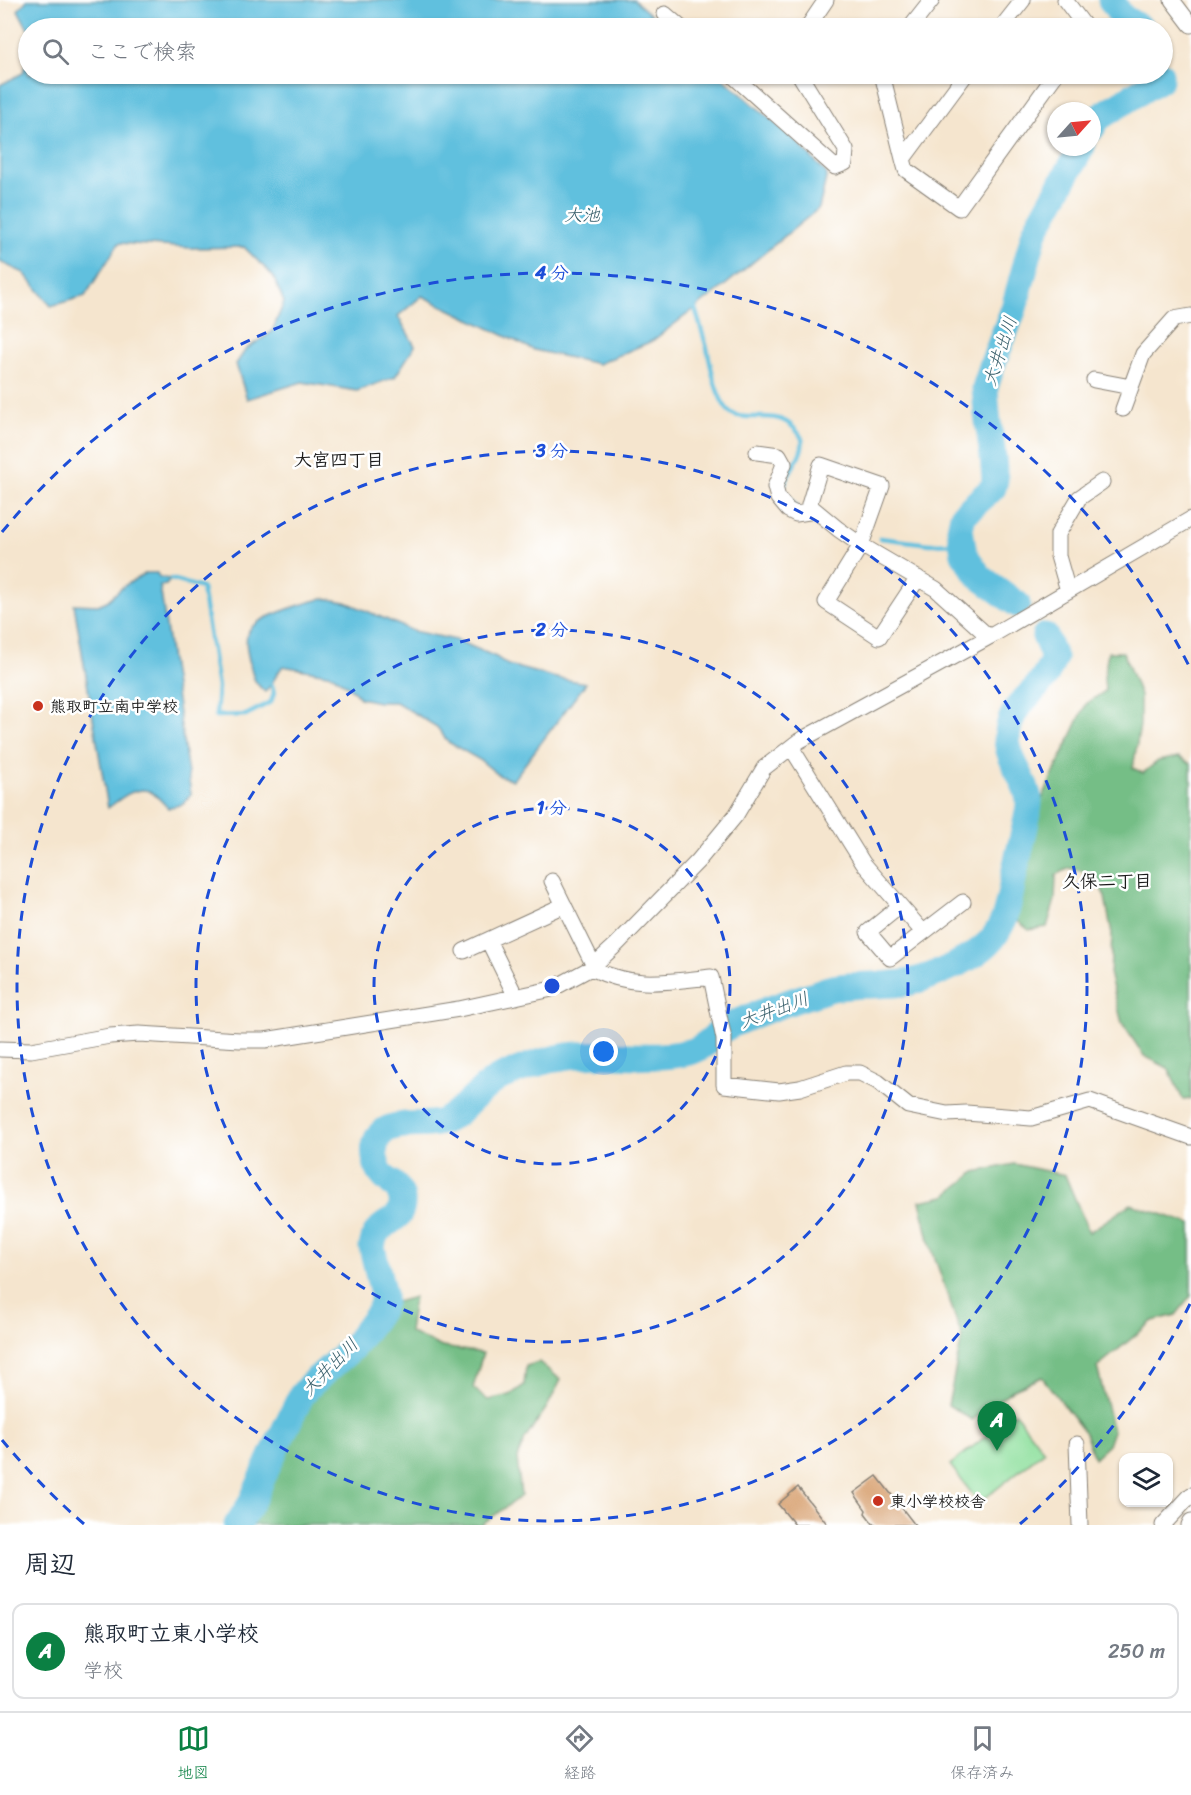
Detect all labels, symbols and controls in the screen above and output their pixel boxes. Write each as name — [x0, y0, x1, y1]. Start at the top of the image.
search box — [18, 18, 1173, 84]
text: ここで検索 — [87, 32, 197, 71]
icon: search — [39, 35, 72, 68]
north arrow — [1047, 102, 1101, 156]
water label: 大池 — [564, 199, 601, 231]
text: 4 分 — [534, 257, 569, 289]
water label: 大井出川 — [974, 312, 1026, 390]
text: 3 分 — [535, 435, 568, 467]
district label: 大宮四丁目 — [294, 444, 384, 476]
text: 2 分 — [534, 614, 569, 646]
place label: 熊取町立南中学校 — [50, 692, 178, 721]
marker: 熊取町立南中学校 — [31, 699, 45, 713]
text: 1 分 — [537, 792, 567, 824]
district label: 久保二丁目 — [1062, 865, 1152, 897]
centre of rings — [542, 976, 562, 996]
water label: 大井出川 — [735, 983, 813, 1037]
your location — [589, 1037, 618, 1066]
water label: 大井出川 — [293, 1330, 367, 1404]
pin: A — [978, 1402, 1016, 1451]
map controls — [1119, 1453, 1173, 1507]
button: layers — [1119, 1453, 1173, 1507]
place label: 東小学校校舎 — [890, 1487, 986, 1516]
marker: 東小学校校舎 — [871, 1494, 885, 1508]
text: 周辺 — [24, 1541, 76, 1587]
text: 熊取町立東小学校 — [83, 1614, 259, 1653]
text: A — [39, 1634, 52, 1669]
text: 250 m — [1108, 1634, 1165, 1669]
text: 学校 — [83, 1653, 123, 1688]
tab: 地図 — [177, 1722, 210, 1787]
tab: 経路 — [563, 1722, 596, 1787]
tab: 保存済み — [950, 1722, 1014, 1787]

